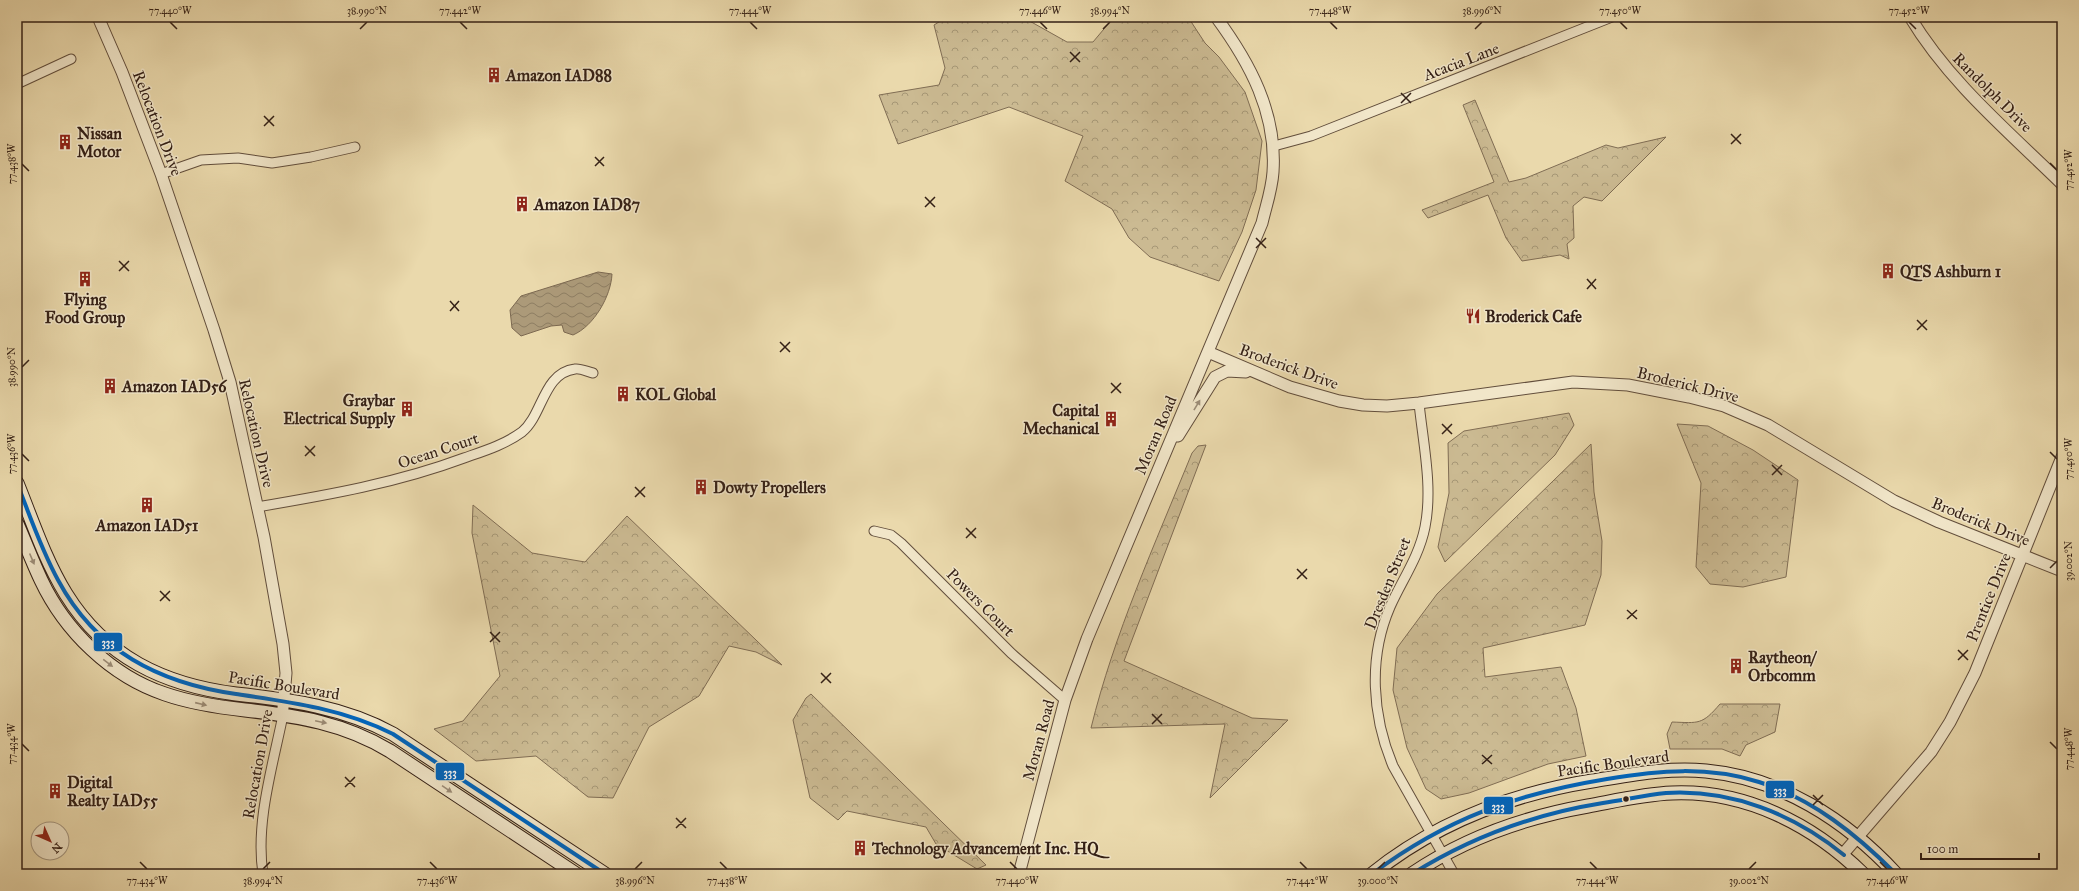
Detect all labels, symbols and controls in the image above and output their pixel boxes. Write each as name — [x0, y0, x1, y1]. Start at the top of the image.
text: 77.440°W — [149, 5, 192, 17]
text: 38.990°N — [347, 5, 388, 17]
text: 77.442°W — [439, 5, 481, 17]
text: 77.444°W — [729, 5, 772, 17]
text: 77.446°W — [1019, 5, 1062, 17]
text: 38.994°N — [1090, 5, 1130, 17]
text: 77.448°W — [1309, 5, 1352, 17]
text: 38.996°N — [1462, 5, 1502, 17]
text: 77.450°W — [1599, 5, 1641, 17]
text: 77.452°W — [1889, 5, 1930, 17]
street label: Acacia Lane — [1420, 38, 1502, 85]
street label: Randolph Drive — [1949, 49, 2037, 136]
building icon: Amazon IAD88 — [485, 66, 503, 84]
place label: Amazon IAD88 — [505, 66, 612, 85]
street label: Relocation Drive — [129, 68, 186, 179]
place label: Nissan Motor — [77, 124, 122, 161]
building icon: Nissan Motor — [56, 133, 74, 151]
text: 77.438°W — [6, 143, 18, 184]
text: 77.452°W — [2063, 149, 2075, 190]
building icon: Amazon IAD87 — [513, 195, 531, 213]
place label: Amazon IAD87 — [533, 195, 640, 214]
building icon: QTS Ashburn 1 — [1879, 262, 1897, 280]
place label: QTS Ashburn 1 — [1900, 262, 2002, 282]
building icon: Flying Food Group — [76, 270, 94, 288]
place label: Flying Food Group — [45, 290, 125, 328]
restaurant icon: Broderick Cafe — [1464, 307, 1482, 325]
place label: Broderick Cafe — [1485, 307, 1582, 326]
street label: Broderick Drive — [1237, 340, 1341, 393]
text: 38.990°N — [6, 346, 18, 387]
street label: Broderick Drive — [1635, 363, 1741, 406]
building icon: Amazon IAD56 — [101, 377, 119, 395]
place label: Amazon IAD56 — [121, 377, 227, 396]
street label: Relocation Drive — [235, 377, 278, 490]
building icon: KOL Global — [614, 385, 632, 403]
place label: KOL Global — [635, 385, 717, 404]
place label: Graybar Electrical Supply — [283, 391, 396, 429]
street label: Moran Road — [1130, 393, 1180, 477]
building icon: Graybar Electrical Supply — [398, 400, 416, 418]
one-way arrow — [1193, 400, 1201, 410]
place label: Capital Mechanical — [1023, 401, 1100, 438]
building icon: Capital Mechanical — [1102, 410, 1120, 428]
street label: Ocean Court — [395, 428, 481, 472]
text: 77.436°W — [6, 433, 18, 474]
text: 77.450°W — [2063, 438, 2075, 480]
building icon: Dowty Propellers — [692, 478, 710, 496]
place label: Dowty Propellers — [713, 478, 826, 498]
street label: Broderick Drive — [1929, 493, 2033, 550]
building icon: Amazon IAD51 — [138, 496, 156, 514]
place label: Amazon IAD51 — [95, 516, 199, 535]
street label: Dresden Street — [1360, 534, 1415, 632]
text: 39.002°N — [2063, 540, 2075, 581]
street label: Prentice Drive — [1962, 550, 2015, 644]
one-way arrow — [29, 554, 35, 565]
street label: Powers Court — [943, 564, 1019, 641]
line badge: 333 — [93, 632, 123, 652]
text: 333 — [101, 636, 115, 650]
place label: Raytheon/ Orbcomm — [1748, 648, 1817, 685]
building icon: Raytheon/ Orbcomm — [1727, 657, 1745, 675]
one-way arrow — [103, 658, 114, 667]
street label: Pacific Boulevard — [227, 667, 341, 704]
street label: Moran Road — [1019, 697, 1058, 783]
one-way arrow — [195, 701, 207, 707]
street label: Relocation Drive — [238, 707, 277, 820]
one-way arrow — [315, 720, 327, 726]
text: 77.434°W — [6, 723, 18, 764]
text: 77.448°W — [2063, 727, 2075, 770]
street label: Pacific Boulevard — [1556, 746, 1670, 781]
line badge: 333 — [435, 762, 465, 781]
text: 333 — [443, 766, 457, 780]
place label: Digital Realty IAD55 — [67, 773, 158, 811]
line badge: 333 — [1765, 780, 1795, 799]
building icon: Digital Realty IAD55 — [46, 782, 64, 800]
text: 333 — [1773, 784, 1787, 798]
one-way arrow — [442, 785, 452, 793]
unlabelled marker — [1621, 794, 1631, 804]
line badge: 333 — [1483, 796, 1514, 815]
text: 333 — [1491, 800, 1505, 814]
north arrow — [30, 821, 70, 861]
scale bar — [1921, 835, 2039, 861]
building icon: Technology Advancement Inc. HQ — [851, 839, 869, 857]
place label: Technology Advancement Inc. HQ — [871, 839, 1110, 859]
text: N — [48, 840, 65, 856]
text: 100 m — [1927, 842, 1958, 856]
text: 77.434°W — [127, 875, 168, 887]
text: 38.994°N — [243, 875, 283, 887]
text: 77.436°W — [417, 875, 458, 887]
text: 38.996°N — [615, 875, 655, 887]
text: 77.438°W — [707, 875, 748, 887]
text: 77.440°W — [996, 875, 1039, 887]
text: 77.442°W — [1286, 875, 1328, 887]
text: 39.000°N — [1357, 875, 1399, 887]
text: 77.444°W — [1576, 875, 1619, 887]
text: 39.002°N — [1729, 875, 1770, 887]
text: 77.446°W — [1866, 875, 1909, 887]

